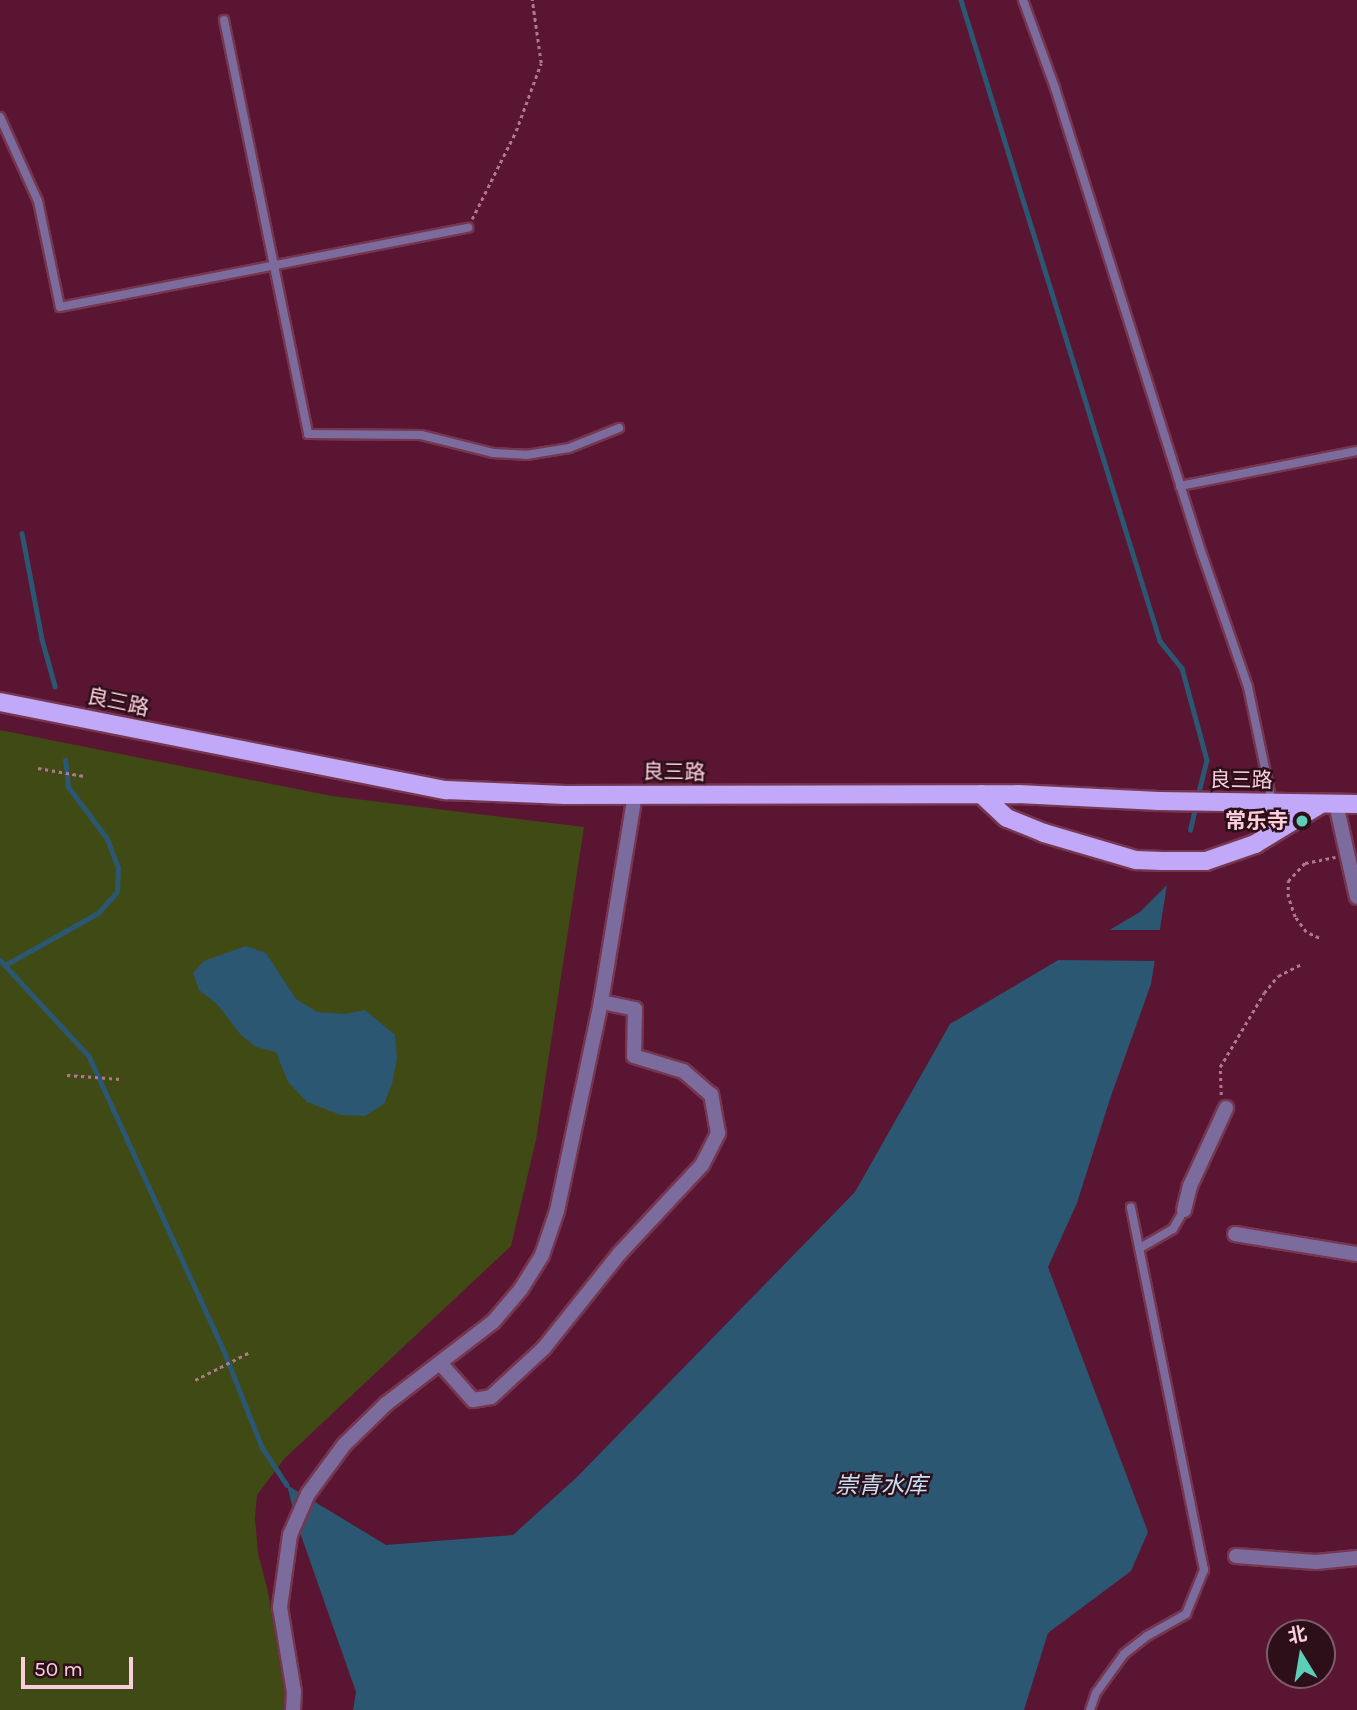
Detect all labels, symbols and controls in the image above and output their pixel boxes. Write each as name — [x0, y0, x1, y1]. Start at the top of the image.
street label: 良三路 — [85, 683, 151, 721]
street label: 良三路 — [642, 759, 706, 785]
street label: 良三路 — [1209, 767, 1273, 793]
place label: 常乐寺 — [1225, 808, 1288, 834]
marker: 常乐寺 — [1294, 813, 1310, 829]
water label: 崇青水库 — [835, 1472, 927, 1500]
north arrow — [1266, 1619, 1336, 1689]
text: 北 — [1286, 1623, 1309, 1648]
scale bar — [24, 1644, 136, 1688]
text: 50 m — [34, 1657, 83, 1681]

